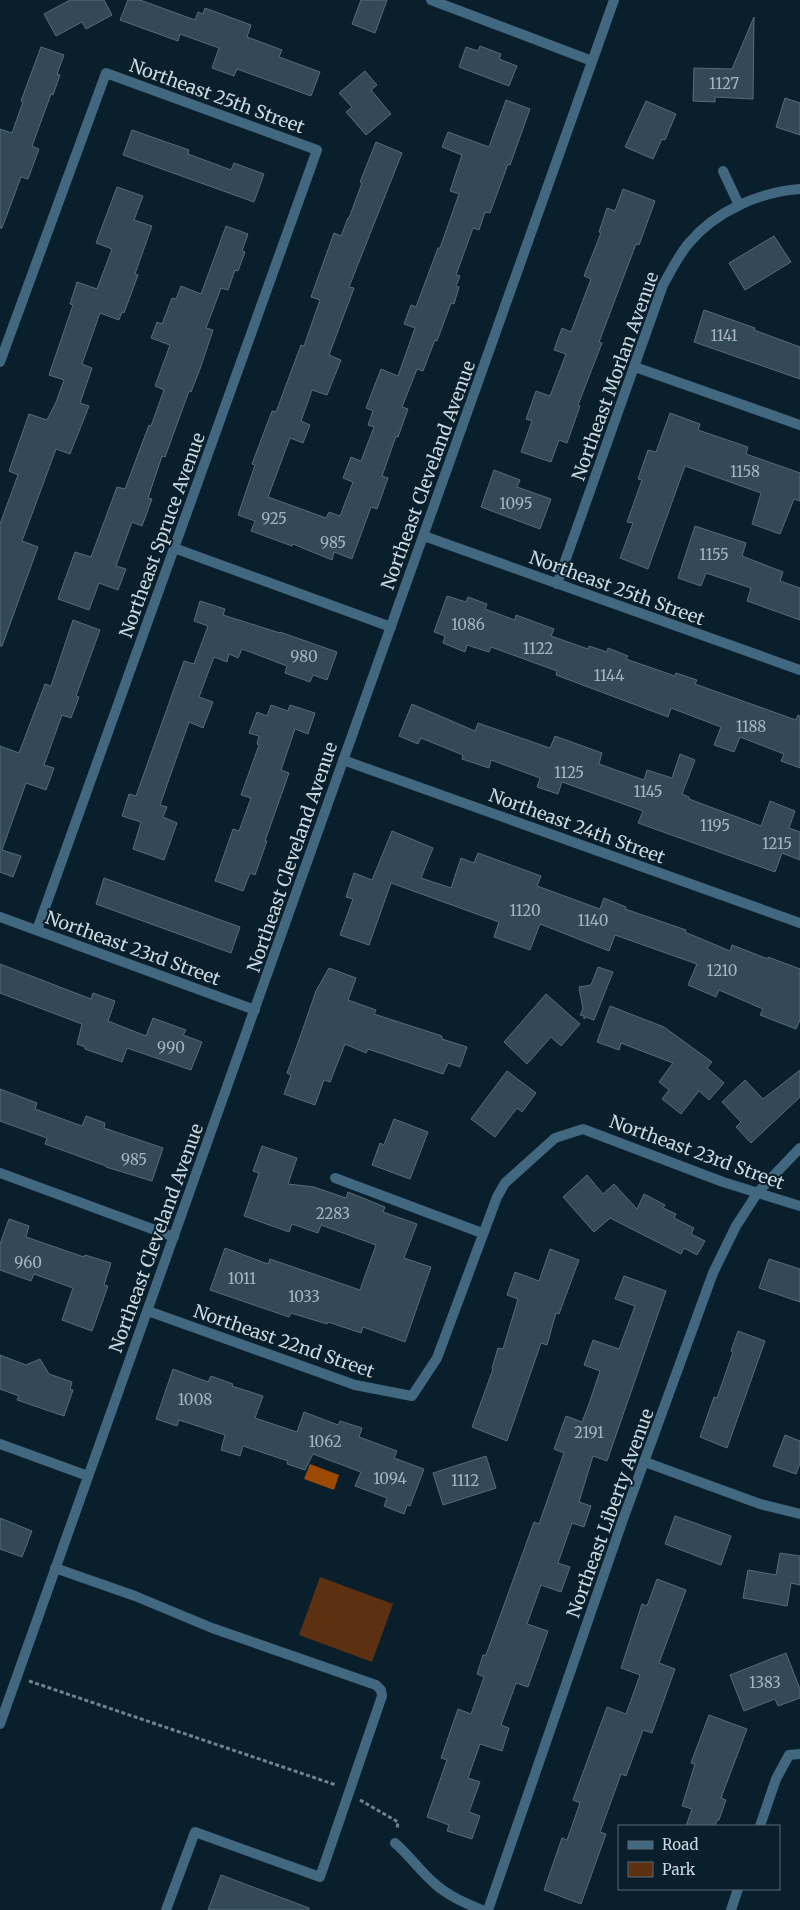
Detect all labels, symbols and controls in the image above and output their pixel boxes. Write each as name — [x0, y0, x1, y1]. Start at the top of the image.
street label: Northeast 25th Street — [126, 54, 308, 138]
house number: 1127 — [709, 74, 739, 93]
street label: Northeast Morlan Avenue — [566, 268, 664, 484]
house number: 1141 — [710, 326, 738, 345]
street label: Northeast Cleveland Avenue — [376, 357, 480, 593]
street label: Northeast Spruce Avenue — [114, 429, 210, 641]
house number: 1158 — [730, 462, 760, 481]
house number: 1095 — [499, 494, 533, 513]
house number: 925 — [261, 509, 287, 528]
house number: 985 — [320, 533, 346, 552]
house number: 1155 — [699, 545, 729, 564]
street label: Northeast 25th Street — [526, 546, 708, 630]
house number: 1086 — [451, 615, 485, 634]
house number: 1122 — [523, 639, 553, 658]
house number: 980 — [290, 647, 318, 666]
house number: 1144 — [594, 666, 624, 685]
house number: 1188 — [736, 717, 766, 736]
street label: Northeast Cleveland Avenue — [242, 739, 342, 975]
house number: 1125 — [554, 763, 584, 782]
house number: 1145 — [634, 782, 662, 801]
street label: Northeast 24th Street — [486, 783, 668, 869]
house number: 1195 — [700, 816, 730, 835]
house number: 1215 — [762, 834, 792, 853]
house number: 1120 — [509, 901, 541, 920]
street label: Northeast 23rd Street — [42, 906, 224, 990]
house number: 1140 — [578, 911, 609, 930]
house number: 1210 — [707, 961, 737, 980]
house number: 990 — [157, 1038, 185, 1057]
street label: Northeast 23rd Street — [606, 1110, 788, 1194]
street label: Northeast Cleveland Avenue — [104, 1120, 208, 1356]
house number: 985 — [121, 1150, 147, 1169]
house number: 2283 — [316, 1204, 350, 1223]
house number: 960 — [14, 1253, 42, 1272]
house number: 1011 — [228, 1269, 256, 1288]
house number: 1033 — [288, 1287, 320, 1306]
street label: Northeast 22nd Street — [191, 1299, 377, 1383]
house number: 1008 — [178, 1390, 212, 1409]
street label: Northeast Liberty Avenue — [561, 1405, 659, 1621]
house number: 2191 — [574, 1423, 604, 1442]
house number: 1062 — [308, 1432, 342, 1451]
house number: 1094 — [373, 1469, 407, 1488]
house number: 1112 — [451, 1471, 479, 1490]
house number: 1383 — [749, 1673, 781, 1692]
legend — [618, 1825, 780, 1890]
text: Road — [662, 1835, 698, 1854]
text: Park — [662, 1860, 696, 1879]

